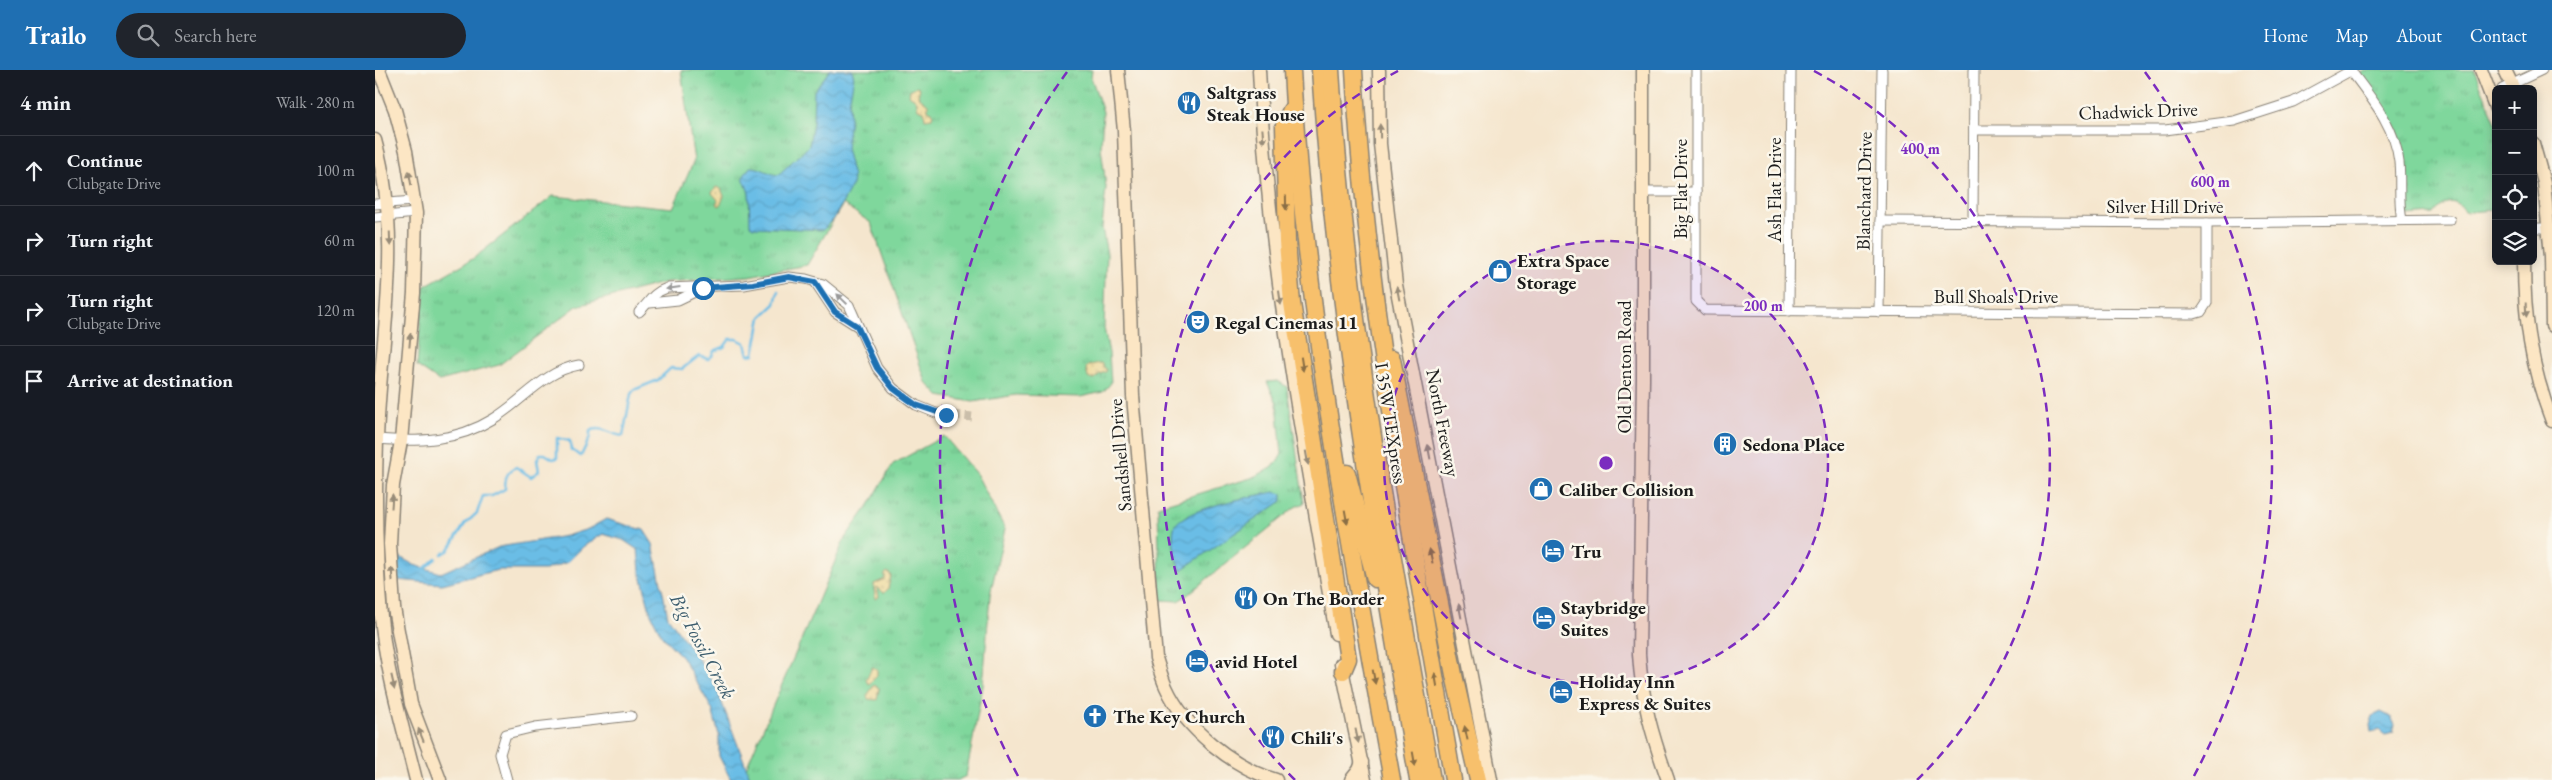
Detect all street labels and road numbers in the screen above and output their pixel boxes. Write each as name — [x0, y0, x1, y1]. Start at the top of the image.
street label: Chadwick Drive — [2078, 96, 2198, 126]
street label: Blanchard Drive — [1850, 131, 1878, 251]
street label: Ash Flat Drive — [1762, 137, 1787, 244]
street label: Big Flat Drive — [1668, 139, 1693, 239]
street label: Silver Hill Drive — [2106, 194, 2224, 219]
street label: Bull Shoals Drive — [1934, 284, 2058, 309]
street label: Old Denton Road — [1612, 300, 1637, 434]
street label: I 35W TEXpress — [1369, 361, 1413, 485]
street label: North Freeway — [1420, 367, 1466, 480]
street label: Sandshell Drive — [1103, 398, 1137, 512]

